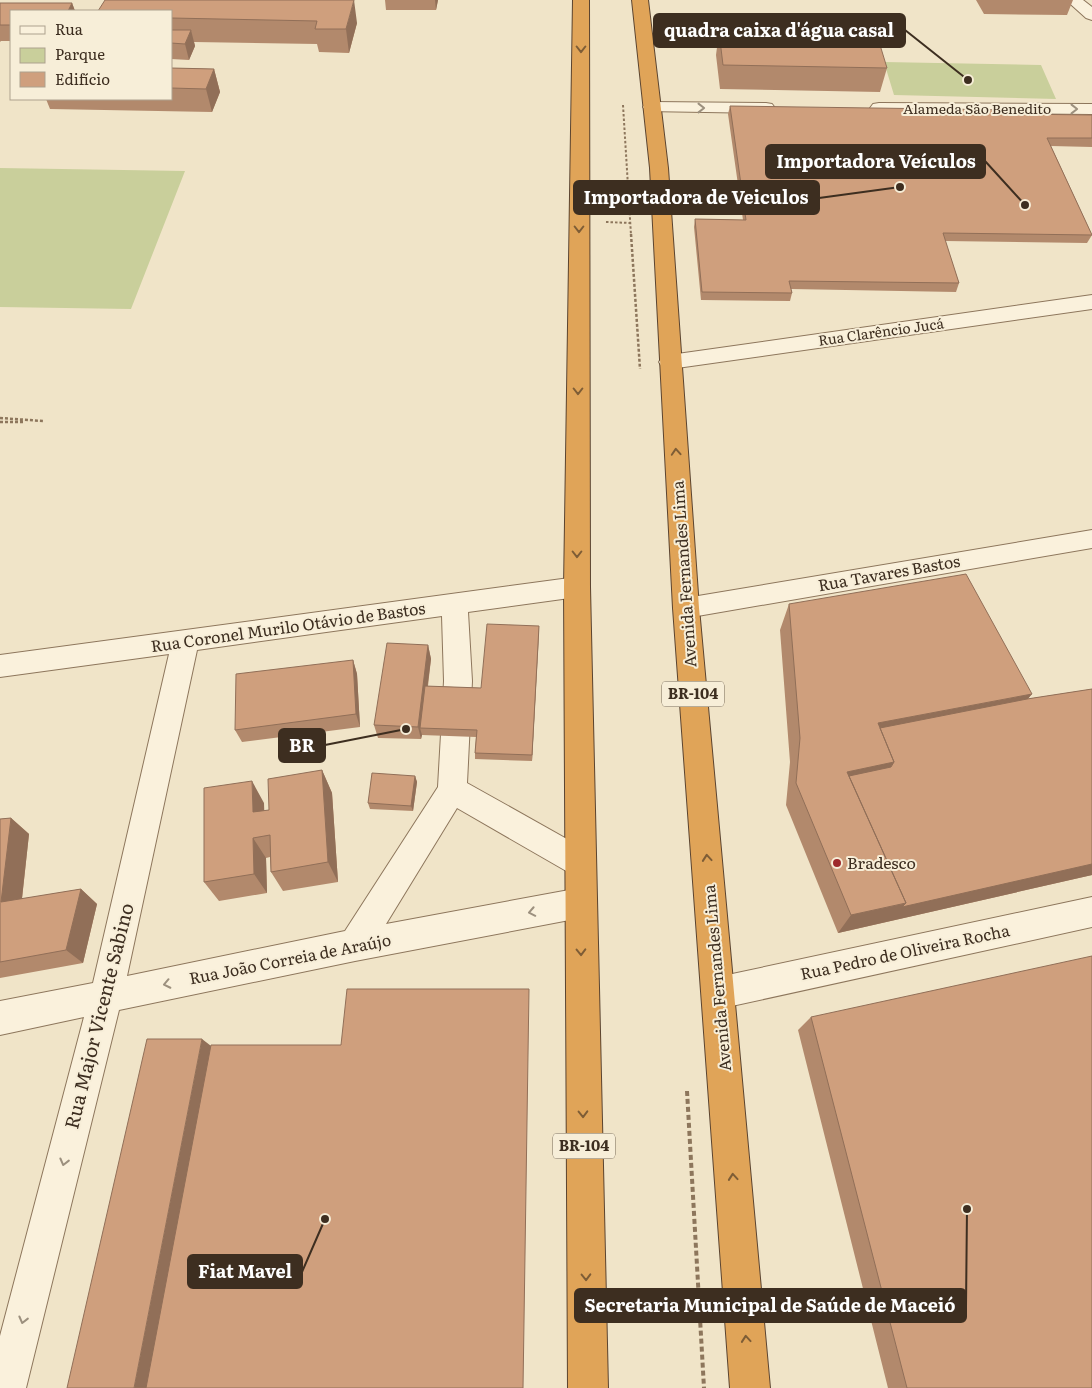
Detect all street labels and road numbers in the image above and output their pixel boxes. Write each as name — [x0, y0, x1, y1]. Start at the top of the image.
street label: Alameda São Benedito — [903, 98, 1051, 118]
street label: Rua Clarêncio Jucá — [817, 312, 945, 350]
street label: Avenida Fernandes Lima — [664, 479, 702, 668]
street label: Rua Tavares Bastos — [816, 548, 962, 596]
street label: Rua Coronel Murilo Otávio de Bastos — [149, 595, 427, 657]
road number: BR-104 — [662, 682, 724, 706]
street label: Avenida Fernandes Lima — [696, 883, 736, 1072]
street label: Rua Major Vicente Sabino — [56, 900, 140, 1132]
street label: Rua Pedro de Oliveira Rocha — [798, 917, 1012, 985]
street label: Rua João Correia de Araújo — [187, 927, 393, 989]
road number: BR-104 — [553, 1134, 615, 1158]

